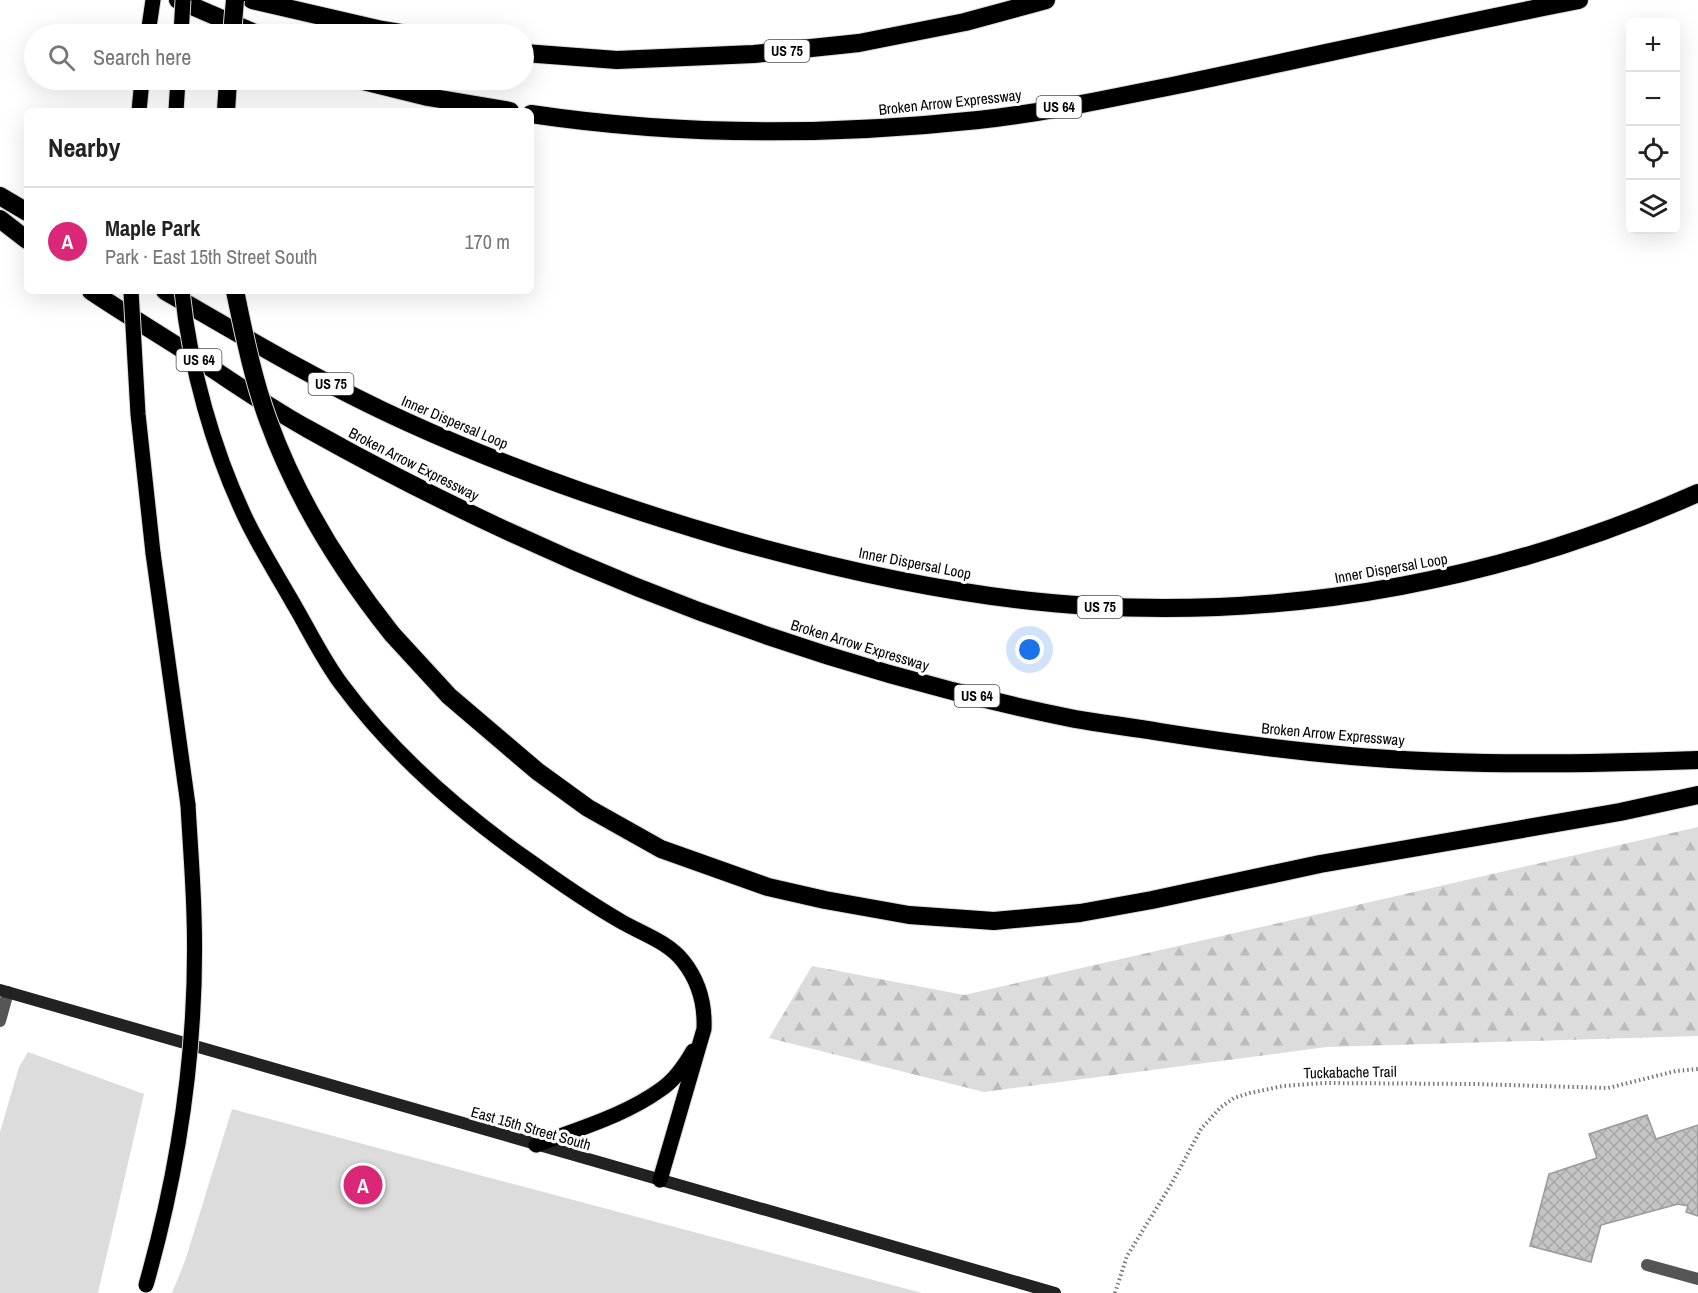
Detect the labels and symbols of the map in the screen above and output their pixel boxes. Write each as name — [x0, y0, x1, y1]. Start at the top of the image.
road number: US 75 — [764, 40, 810, 62]
street label: Broken Arrow Expressway — [878, 84, 1023, 120]
road number: US 64 — [1036, 96, 1082, 118]
road number: US 64 — [176, 349, 222, 371]
road number: US 75 — [308, 373, 354, 395]
street label: Inner Dispersal Loop — [398, 390, 512, 454]
street label: Broken Arrow Expressway — [345, 422, 483, 506]
street label: Inner Dispersal Loop — [857, 542, 973, 584]
street label: Inner Dispersal Loop — [1333, 548, 1449, 588]
road number: US 75 — [1078, 596, 1122, 618]
street label: Broken Arrow Expressway — [788, 614, 933, 676]
your location — [1015, 635, 1044, 664]
road number: US 64 — [954, 685, 1000, 707]
street label: Broken Arrow Expressway — [1261, 717, 1406, 751]
street label: Tuckabache Trail — [1303, 1061, 1397, 1083]
street label: East 15th Street South — [469, 1101, 593, 1155]
pin: A — [344, 1162, 382, 1208]

